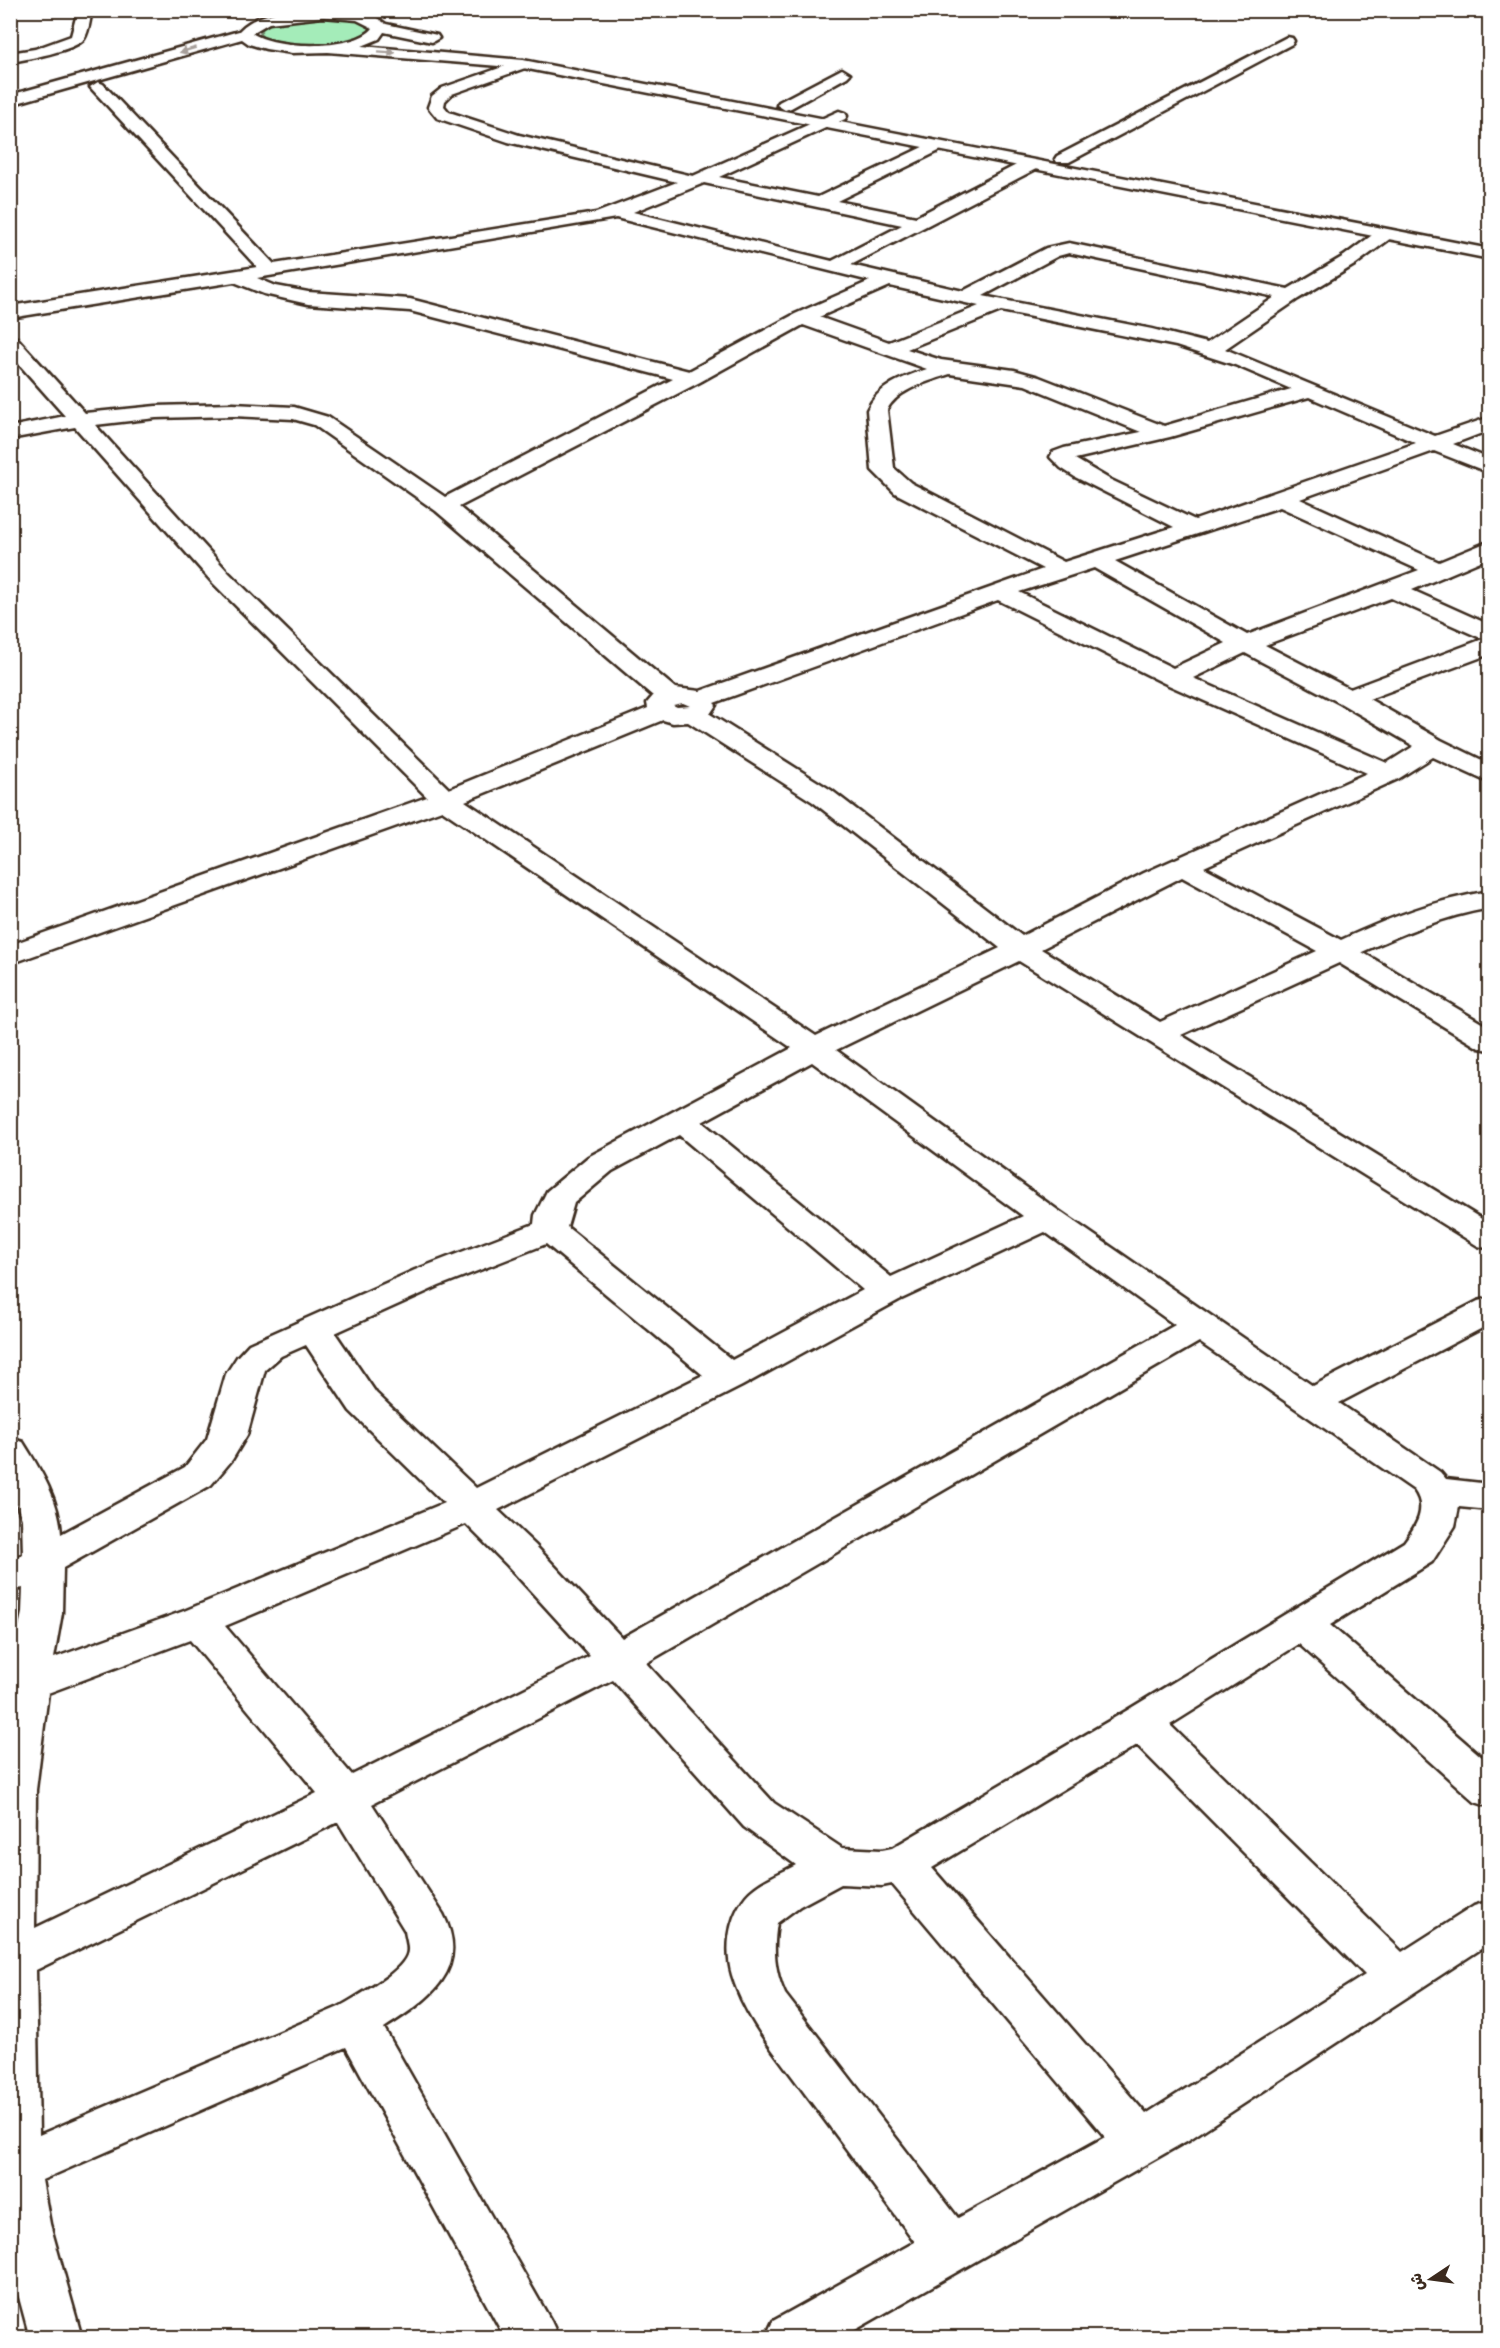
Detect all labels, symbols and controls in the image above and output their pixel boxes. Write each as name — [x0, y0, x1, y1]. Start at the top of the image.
one-way arrow — [179, 46, 197, 55]
one-way arrow — [378, 47, 397, 57]
north arrow — [1401, 2249, 1461, 2309]
text: ش — [1406, 2272, 1428, 2293]

